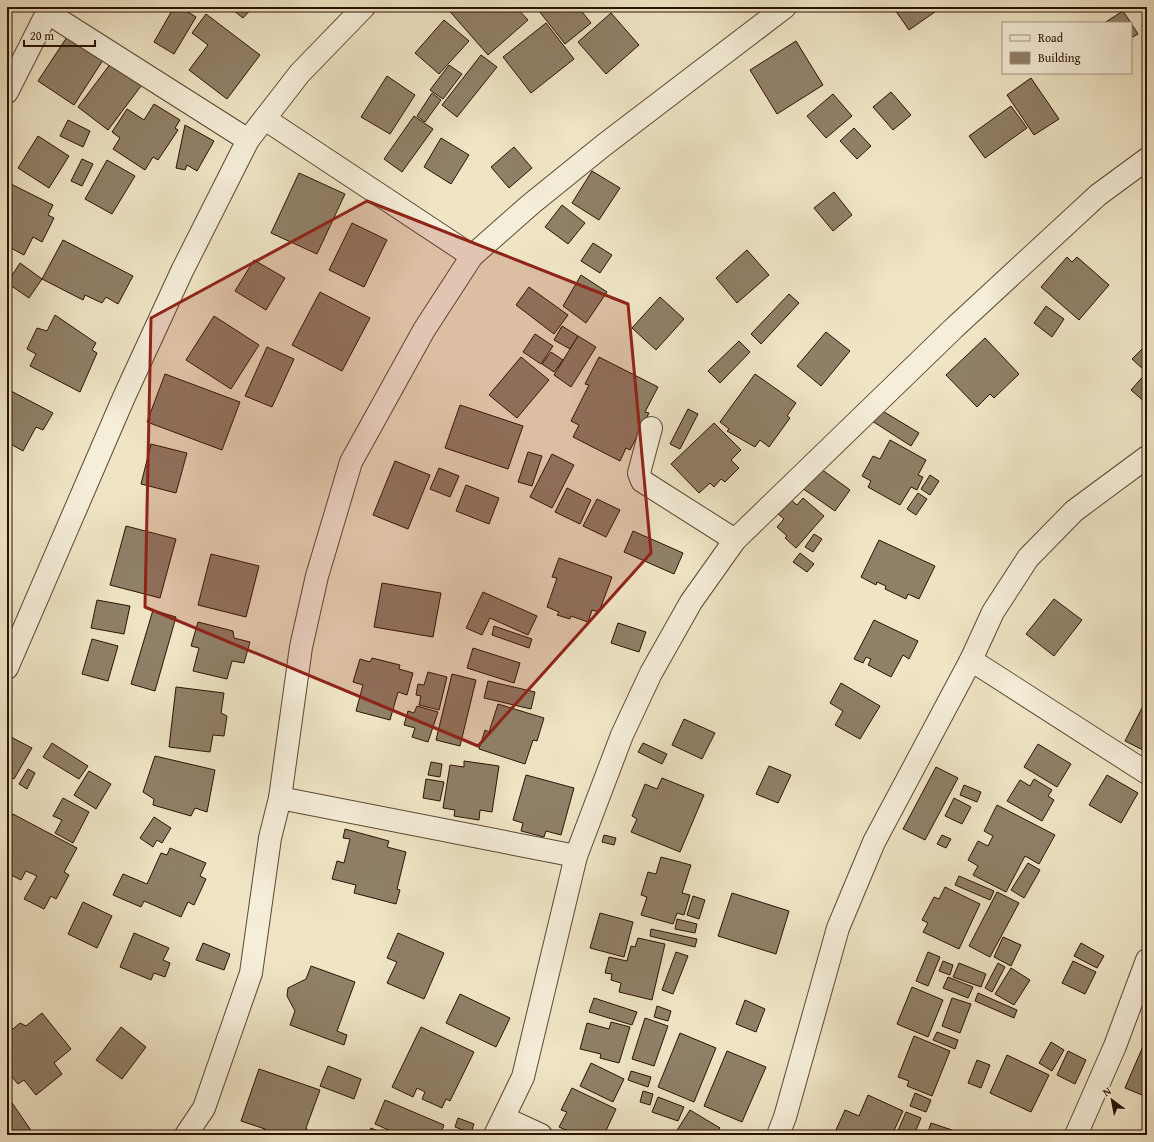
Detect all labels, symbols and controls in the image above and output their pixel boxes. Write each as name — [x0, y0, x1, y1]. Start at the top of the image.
scale bar — [24, 22, 95, 48]
legend — [1002, 22, 1132, 74]
text: 20 m — [30, 27, 54, 44]
text: Road — [1038, 29, 1064, 46]
text: Building — [1038, 49, 1081, 66]
north arrow — [1092, 1080, 1132, 1120]
text: N — [1099, 1082, 1115, 1100]

